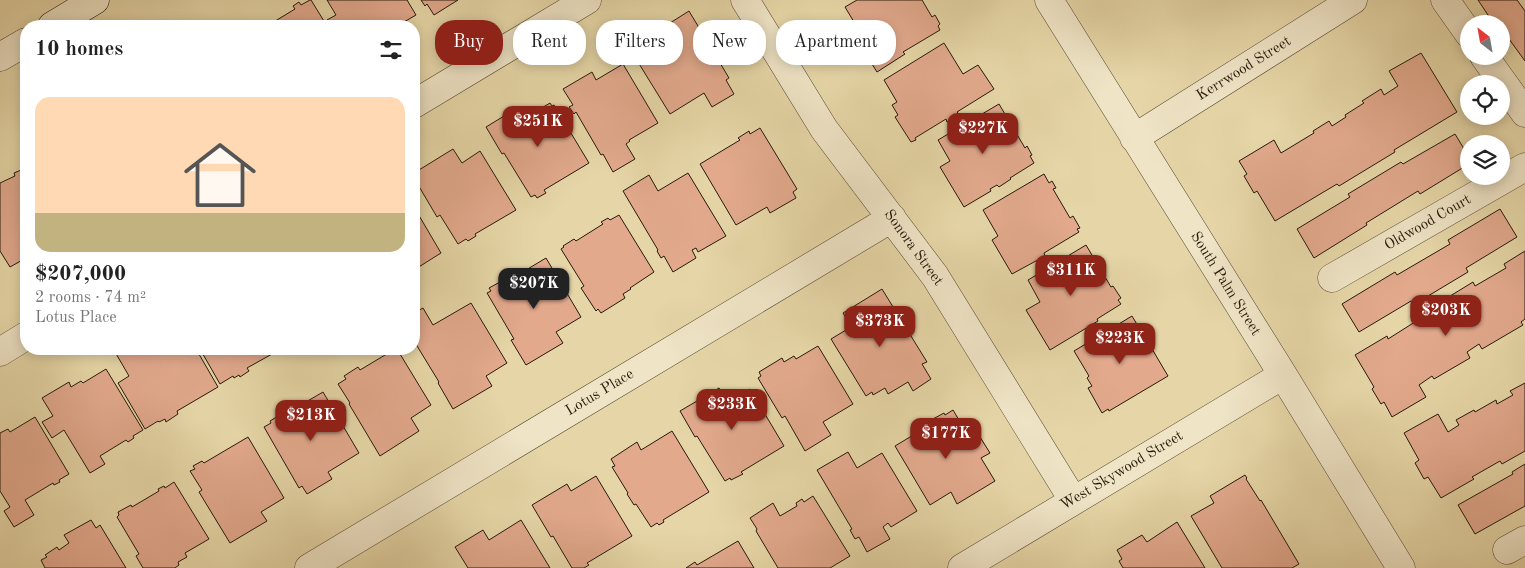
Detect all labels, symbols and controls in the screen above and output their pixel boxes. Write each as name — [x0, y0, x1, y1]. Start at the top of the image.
north arrow — [1460, 15, 1510, 65]
map controls — [1460, 15, 1510, 185]
chip: Buy — [435, 20, 503, 65]
chip: Rent — [513, 20, 586, 65]
chip: Filters — [596, 20, 683, 65]
chip: New — [693, 20, 766, 65]
chip: Apartment — [776, 20, 896, 65]
street label: Kerrwood Street — [1194, 34, 1294, 104]
icon: filters — [377, 36, 405, 64]
text: 10 homes — [35, 39, 123, 60]
button: locate — [1460, 75, 1510, 125]
pin: $251K — [503, 106, 573, 148]
pin: $227K — [948, 112, 1018, 155]
text: $251K — [513, 114, 563, 130]
text: $227K — [958, 121, 1008, 137]
icon: home — [175, 130, 265, 220]
button: layers — [1460, 135, 1510, 185]
street label: Oldwood Court — [1382, 192, 1474, 254]
street label: Sonora Street — [881, 207, 945, 289]
street label: South Palm Street — [1187, 229, 1263, 339]
pin: $311K — [1036, 254, 1106, 297]
text: $311K — [1046, 263, 1096, 279]
text: $207,000 — [35, 264, 126, 285]
pin: $207K — [499, 268, 569, 310]
text: $207K — [509, 276, 559, 292]
text: 2 rooms · 74 m² — [35, 290, 146, 306]
pin: $203K — [1411, 294, 1481, 337]
text: $203K — [1421, 303, 1471, 319]
pin: $373K — [845, 306, 915, 348]
text: Lotus Place — [35, 310, 117, 326]
text: $373K — [855, 314, 905, 330]
pin: $223K — [1085, 322, 1155, 365]
text: $223K — [1095, 331, 1145, 347]
street label: Lotus Place — [563, 367, 637, 419]
pin: $233K — [697, 388, 767, 431]
text: $233K — [707, 397, 757, 413]
pin: $213K — [276, 400, 346, 442]
text: $213K — [286, 408, 336, 424]
pin: $177K — [911, 418, 981, 460]
text: $177K — [921, 426, 971, 442]
street label: West Skywood Street — [1058, 428, 1186, 514]

